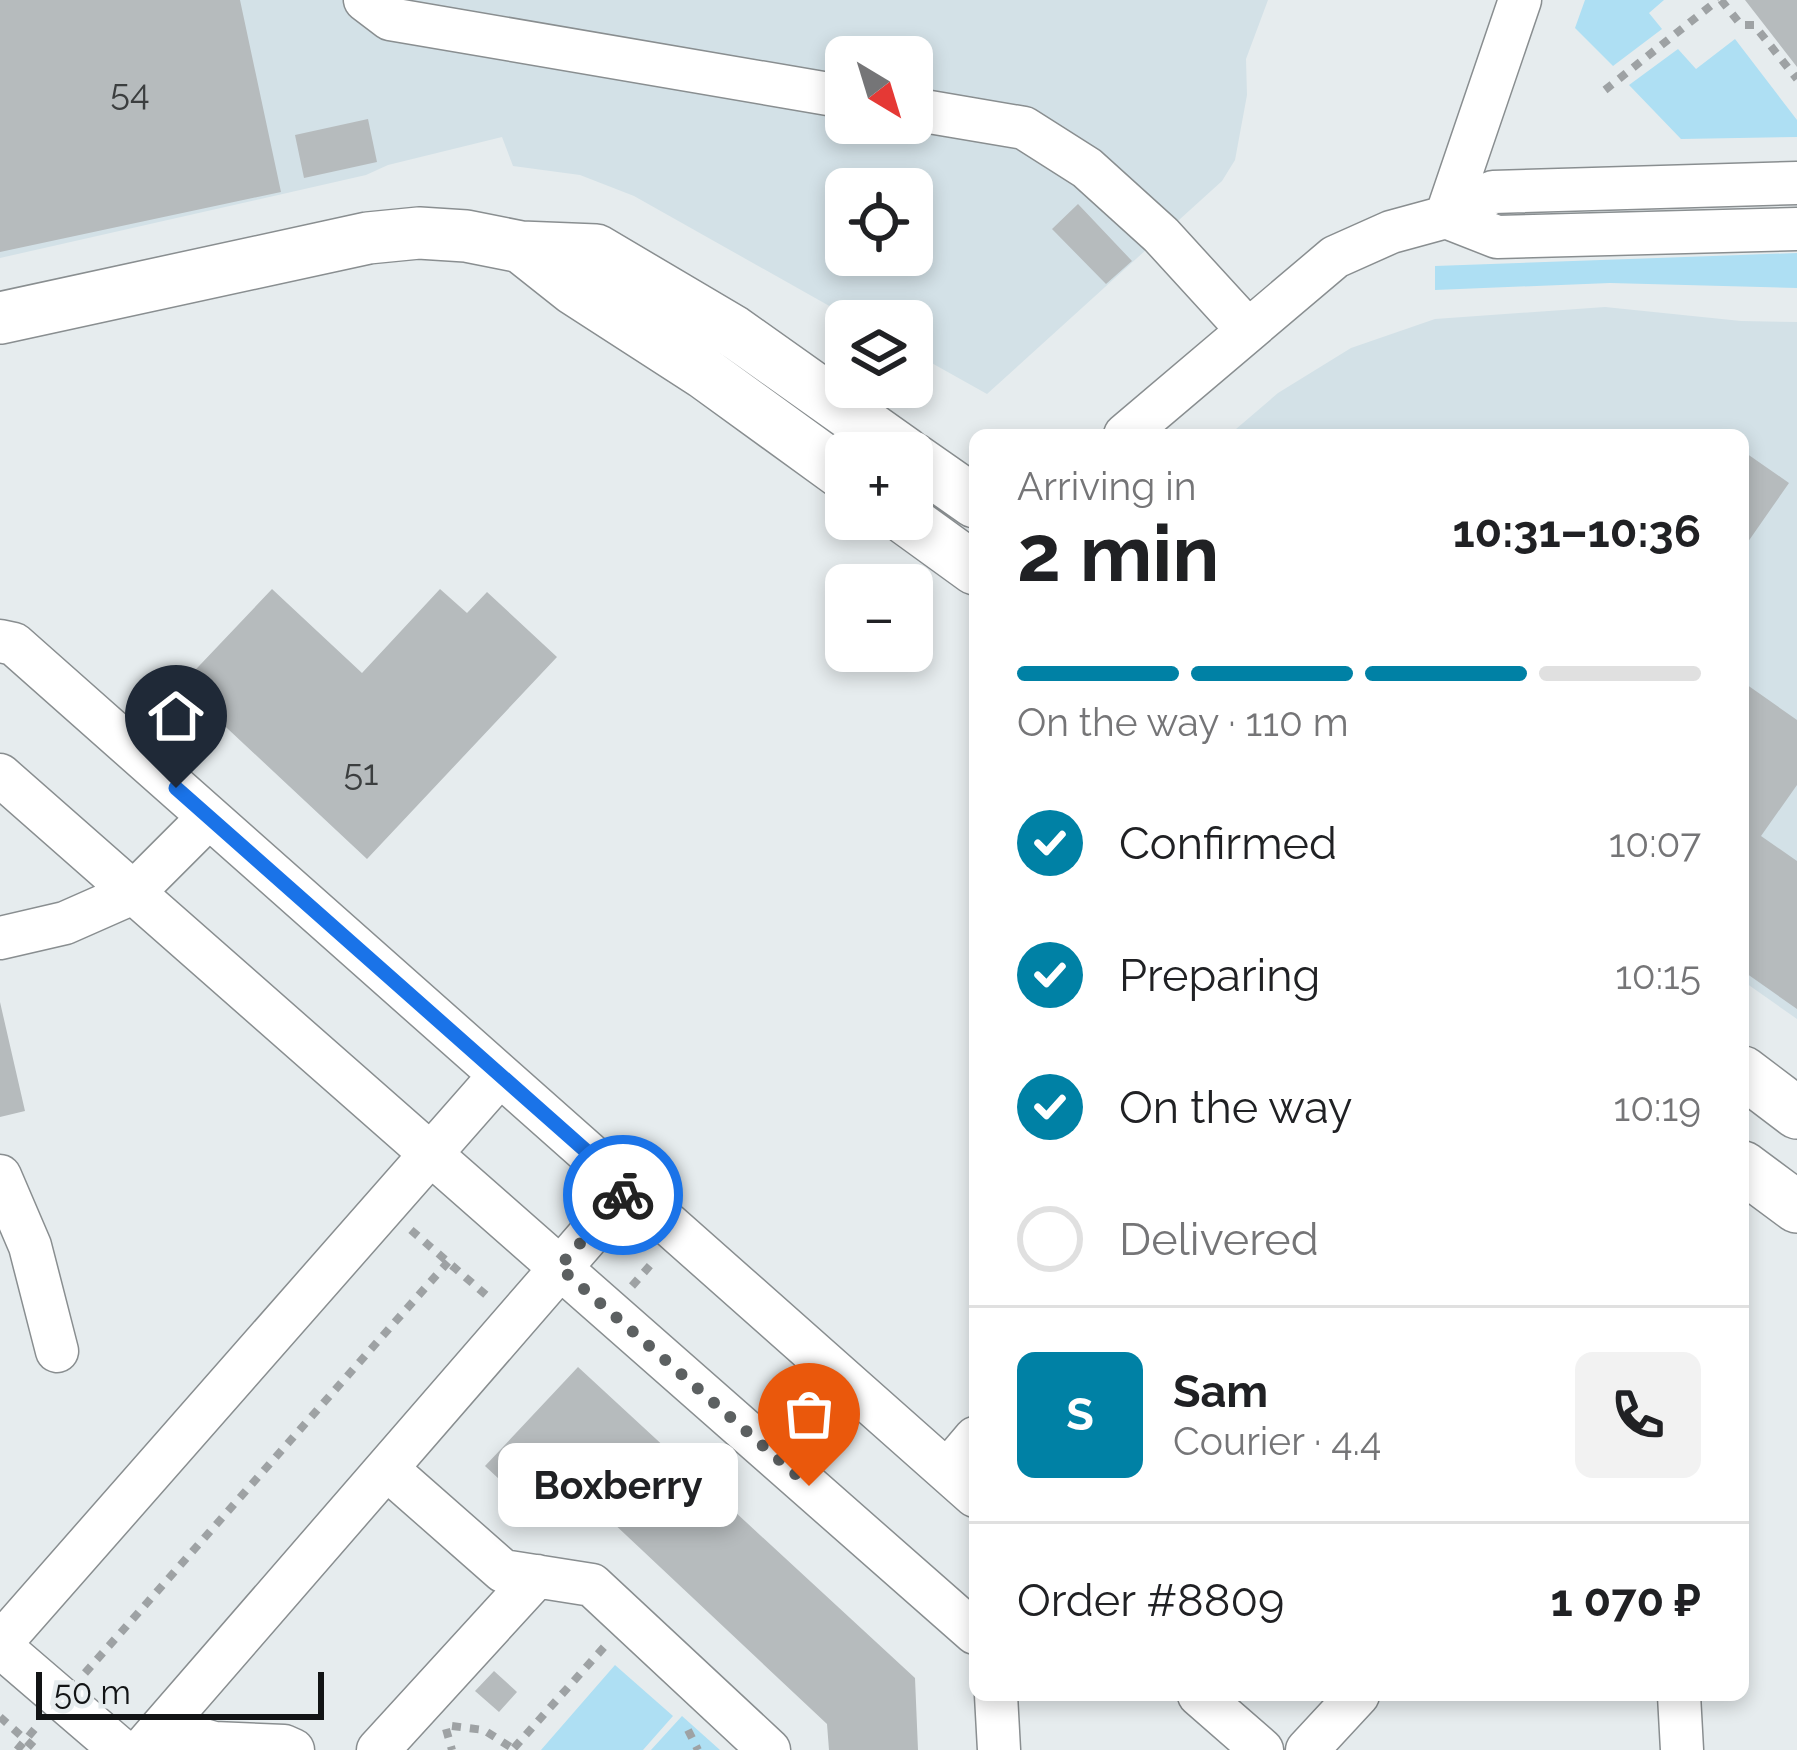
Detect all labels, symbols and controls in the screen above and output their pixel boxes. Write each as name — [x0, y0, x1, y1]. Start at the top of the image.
north arrow — [825, 36, 933, 144]
map controls — [825, 36, 933, 672]
house number: 54 — [110, 71, 150, 113]
button: locate — [825, 168, 933, 276]
button: layers — [825, 300, 933, 408]
button: + — [825, 432, 933, 540]
text: Arriving in — [1017, 463, 1197, 509]
text: 10:31–10:36 — [1452, 505, 1701, 558]
text: 2 min — [1017, 508, 1219, 599]
button: − — [825, 564, 933, 672]
pin — [125, 665, 227, 788]
icon: home — [143, 683, 209, 749]
text: On the way · 110 m — [1017, 699, 1349, 745]
house number: 51 — [343, 751, 379, 793]
icon: check — [1017, 810, 1083, 876]
text: Confirmed — [1119, 817, 1337, 870]
text: 10:07 — [1609, 820, 1701, 866]
icon: check — [1017, 942, 1083, 1008]
text: Preparing — [1119, 949, 1320, 1002]
text: 10:15 — [1615, 952, 1701, 998]
icon: check — [1017, 1074, 1083, 1140]
text: On the way — [1119, 1081, 1353, 1134]
text: 10:19 — [1614, 1084, 1701, 1130]
courier — [563, 1135, 683, 1255]
icon: bike — [590, 1162, 656, 1228]
text: Delivered — [1119, 1213, 1319, 1266]
button: phone — [1575, 1352, 1701, 1478]
pin — [758, 1363, 860, 1486]
text: Sam — [1173, 1365, 1268, 1418]
icon: bag — [776, 1381, 842, 1447]
text: S — [1066, 1388, 1094, 1441]
text: Courier · 4.4 — [1173, 1418, 1381, 1464]
callout: Boxberry — [497, 1444, 737, 1528]
text: Boxberry — [533, 1462, 703, 1508]
text: Order #8809 — [1017, 1574, 1284, 1627]
text: 1 070 ₽ — [1551, 1574, 1701, 1627]
scale bar — [36, 1666, 324, 1719]
text: 50 m — [54, 1673, 131, 1712]

